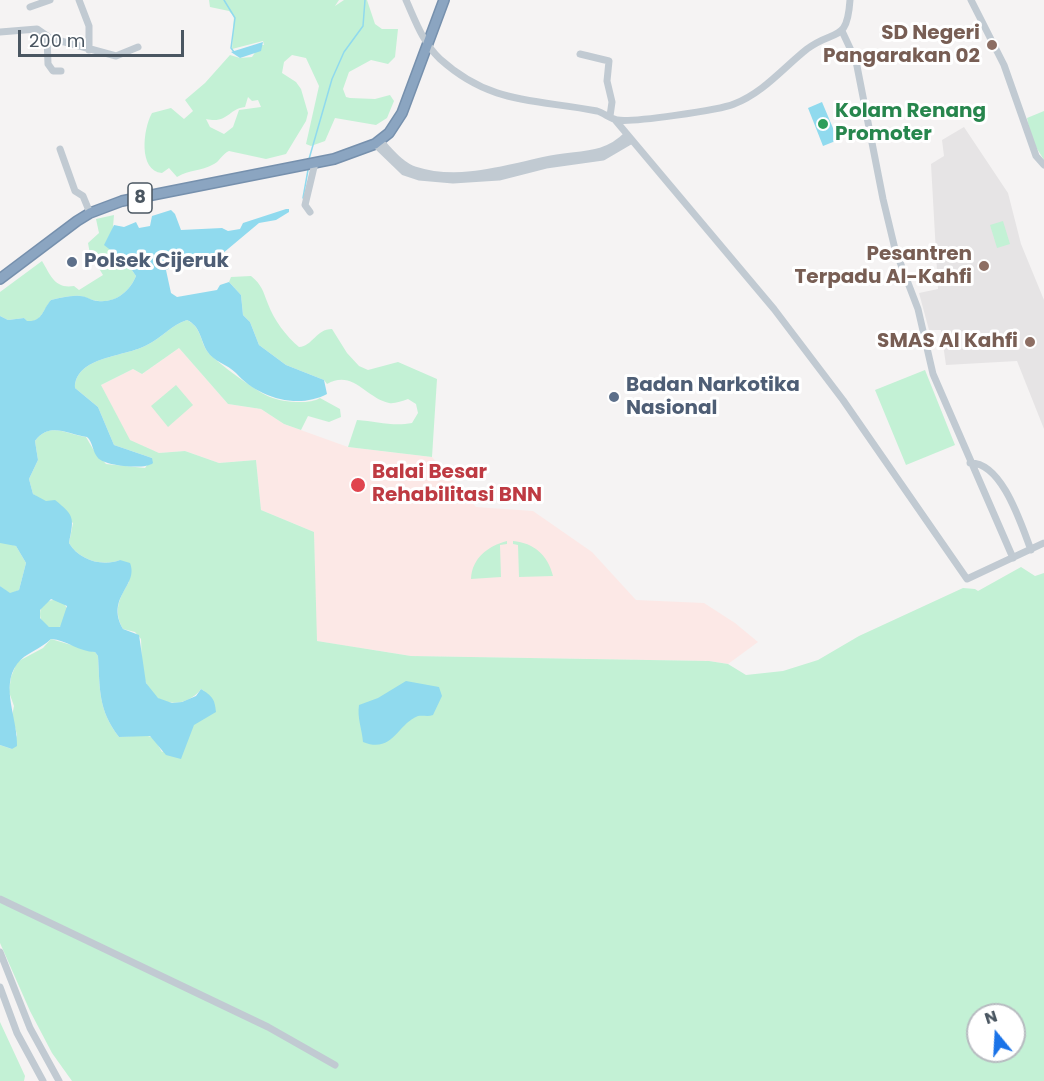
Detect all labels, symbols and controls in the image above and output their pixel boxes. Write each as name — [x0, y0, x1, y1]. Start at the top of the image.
scale bar — [21, 18, 188, 56]
place label: SD Negeri Pangarakan 02 — [823, 22, 980, 69]
text: 200 m — [29, 28, 85, 53]
marker: SD Negeri Pangarakan 02 — [985, 38, 999, 52]
place label: Kolam Renang Promoter — [835, 100, 986, 147]
marker: Kolam Renang Promoter — [816, 117, 830, 131]
road number: 8 — [128, 183, 152, 213]
place label: Pesantren Terpadu Al-Kahfi — [795, 243, 972, 290]
place label: Polsek Cijeruk — [84, 250, 229, 274]
marker: Polsek Cijeruk — [65, 255, 79, 269]
marker: Pesantren Terpadu Al-Kahfi — [977, 259, 991, 273]
place label: SMAS Al Kahfi — [877, 330, 1018, 354]
marker: SMAS Al Kahfi — [1023, 335, 1037, 349]
place label: Badan Narkotika Nasional — [626, 374, 800, 421]
marker: Badan Narkotika Nasional — [607, 390, 621, 404]
place label: Balai Besar Rehabilitasi BNN — [372, 461, 542, 508]
marker: Balai Besar Rehabilitasi BNN — [349, 476, 367, 494]
north arrow — [966, 1003, 1026, 1063]
text: N — [982, 1005, 1000, 1030]

